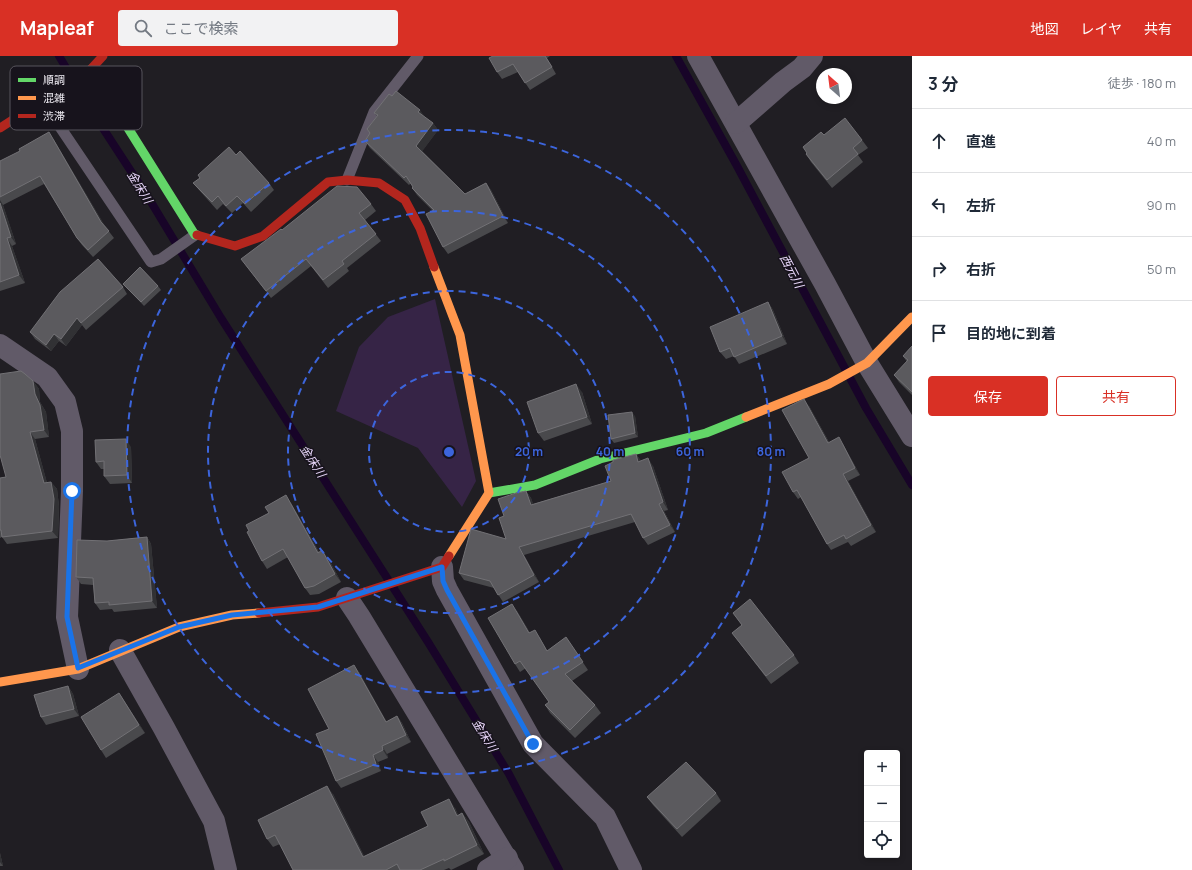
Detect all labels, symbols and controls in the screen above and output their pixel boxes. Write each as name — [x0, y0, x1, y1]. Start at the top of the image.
search box — [118, 10, 398, 46]
text: Mapleaf — [20, 15, 94, 41]
icon: search — [132, 17, 154, 39]
text: ここで検索 — [164, 18, 239, 39]
text: 地図 — [1030, 19, 1058, 38]
text: レイヤ — [1080, 19, 1122, 38]
text: 共有 — [1144, 19, 1172, 38]
legend — [10, 66, 142, 130]
north arrow — [816, 68, 852, 104]
text: 順調 — [43, 72, 65, 87]
text: 3 分 — [928, 72, 958, 95]
text: 徒歩 · 180 m — [1108, 74, 1176, 92]
text: 混雑 — [43, 90, 65, 105]
text: 渋滞 — [43, 108, 65, 123]
icon: ahead — [928, 130, 950, 152]
text: 直進 — [966, 131, 996, 152]
text: 40 m — [1147, 132, 1176, 150]
water label: 金床川 — [123, 167, 158, 208]
icon: left — [928, 194, 950, 216]
text: 左折 — [966, 195, 996, 216]
text: 90 m — [1146, 196, 1176, 214]
water label: 西元川 — [776, 251, 809, 293]
icon: right — [928, 258, 950, 280]
text: 右折 — [966, 259, 996, 280]
text: 50 m — [1147, 260, 1176, 278]
icon: arrive — [928, 322, 950, 344]
text: 目的地に到着 — [966, 323, 1056, 344]
button: 保存 — [928, 376, 1048, 416]
button: 共有 — [1056, 376, 1176, 416]
water label: 金床川 — [296, 441, 331, 482]
text: 20 m — [515, 443, 543, 460]
text: 40 m — [596, 443, 624, 460]
text: 60 m — [676, 443, 704, 460]
text: 80 m — [757, 443, 785, 460]
centre of rings — [442, 445, 456, 459]
route start — [63, 482, 81, 500]
water label: 金床川 — [468, 715, 503, 757]
route end — [524, 735, 542, 753]
map controls — [864, 750, 900, 858]
button: + — [864, 750, 900, 786]
button: − — [864, 786, 900, 822]
button: locate — [864, 822, 900, 858]

